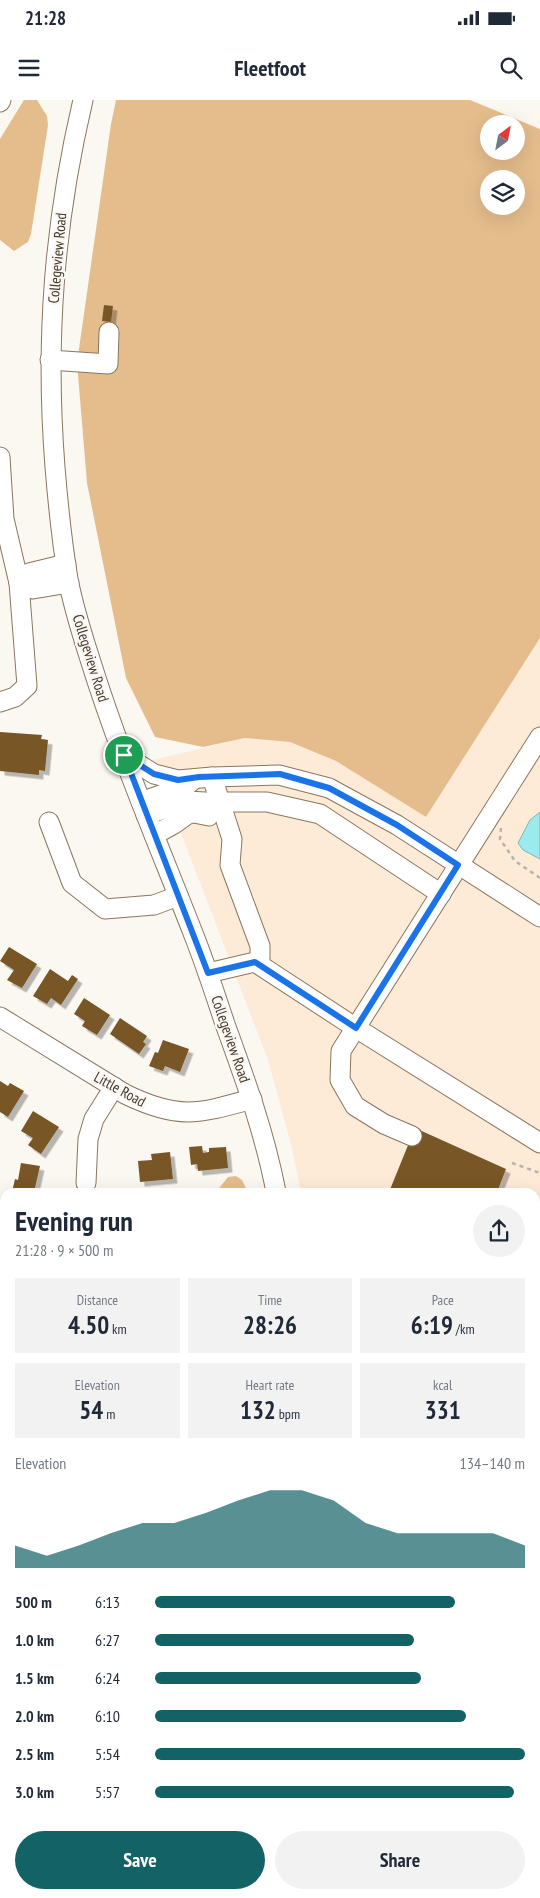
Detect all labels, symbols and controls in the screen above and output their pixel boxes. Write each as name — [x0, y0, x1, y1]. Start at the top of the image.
text: 21:28 — [25, 6, 66, 30]
icon: menu — [15, 54, 43, 82]
text: Fleetfoot — [234, 54, 306, 82]
icon: search — [497, 54, 525, 82]
north arrow — [480, 115, 525, 160]
map controls — [480, 115, 525, 215]
button: layers — [480, 170, 525, 215]
street label: Collegeview Road — [44, 212, 70, 304]
street label: Collegeview Road — [69, 612, 113, 704]
pin — [103, 734, 145, 776]
icon: arrive — [110, 741, 138, 769]
street label: Collegeview Road — [207, 993, 255, 1085]
street label: Little Road — [91, 1067, 149, 1111]
text: Evening run — [15, 1202, 133, 1239]
button: share — [473, 1205, 525, 1257]
text: 21:28 · 9 × 500 m — [15, 1240, 113, 1260]
text: Distance — [77, 1291, 118, 1309]
text: Time — [258, 1291, 282, 1309]
text: Pace — [432, 1291, 454, 1309]
text: 4.50 — [68, 1309, 109, 1341]
text: 28:26 — [243, 1309, 297, 1341]
text: 6:19 — [411, 1309, 453, 1341]
text: km — [109, 1320, 127, 1338]
text: /km — [453, 1320, 475, 1338]
text: Elevation — [75, 1376, 120, 1394]
text: Heart rate — [246, 1376, 294, 1394]
text: kcal — [433, 1376, 452, 1394]
text: 54 — [79, 1394, 103, 1426]
text: 132 — [240, 1394, 276, 1426]
text: 331 — [425, 1394, 461, 1426]
text: m — [103, 1405, 115, 1423]
text: bpm — [276, 1405, 300, 1423]
text: Elevation — [15, 1453, 66, 1473]
text: 134–140 m — [460, 1453, 525, 1473]
text: 500 m — [15, 1592, 52, 1612]
text: 6:13 — [95, 1592, 120, 1612]
text: 1.0 km — [15, 1630, 54, 1650]
text: 6:27 — [95, 1630, 120, 1650]
text: 1.5 km — [15, 1668, 54, 1688]
text: 6:24 — [95, 1668, 120, 1688]
text: 2.0 km — [15, 1706, 54, 1726]
text: 6:10 — [95, 1706, 120, 1726]
text: 2.5 km — [15, 1744, 54, 1764]
text: 5:54 — [95, 1744, 120, 1764]
text: 3.0 km — [15, 1782, 54, 1802]
text: 5:57 — [95, 1782, 120, 1802]
button: Save — [15, 1831, 265, 1889]
button: Share — [275, 1831, 525, 1889]

